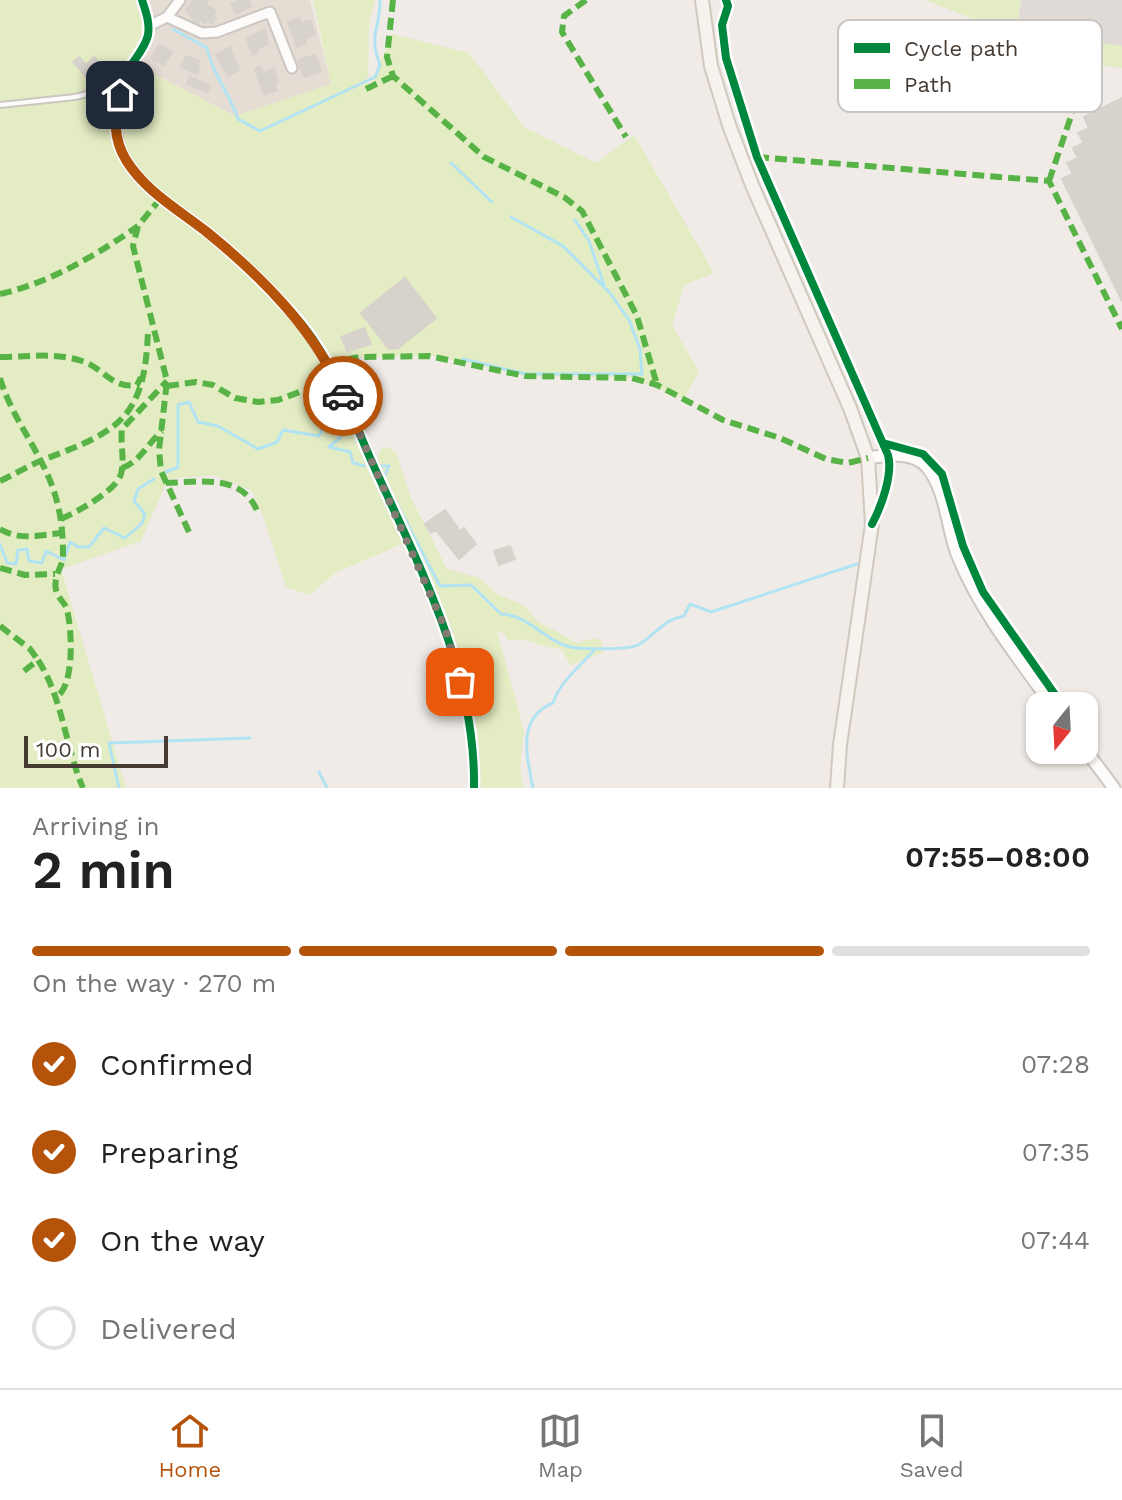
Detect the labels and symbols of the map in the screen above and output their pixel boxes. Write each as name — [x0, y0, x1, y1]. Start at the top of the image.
legend — [838, 20, 1102, 112]
text: Cycle path — [904, 36, 1018, 61]
pin — [86, 61, 154, 129]
text: Path — [904, 72, 952, 97]
courier — [303, 356, 383, 436]
pin — [426, 648, 494, 716]
north arrow — [1026, 692, 1098, 764]
scale bar — [24, 732, 168, 768]

